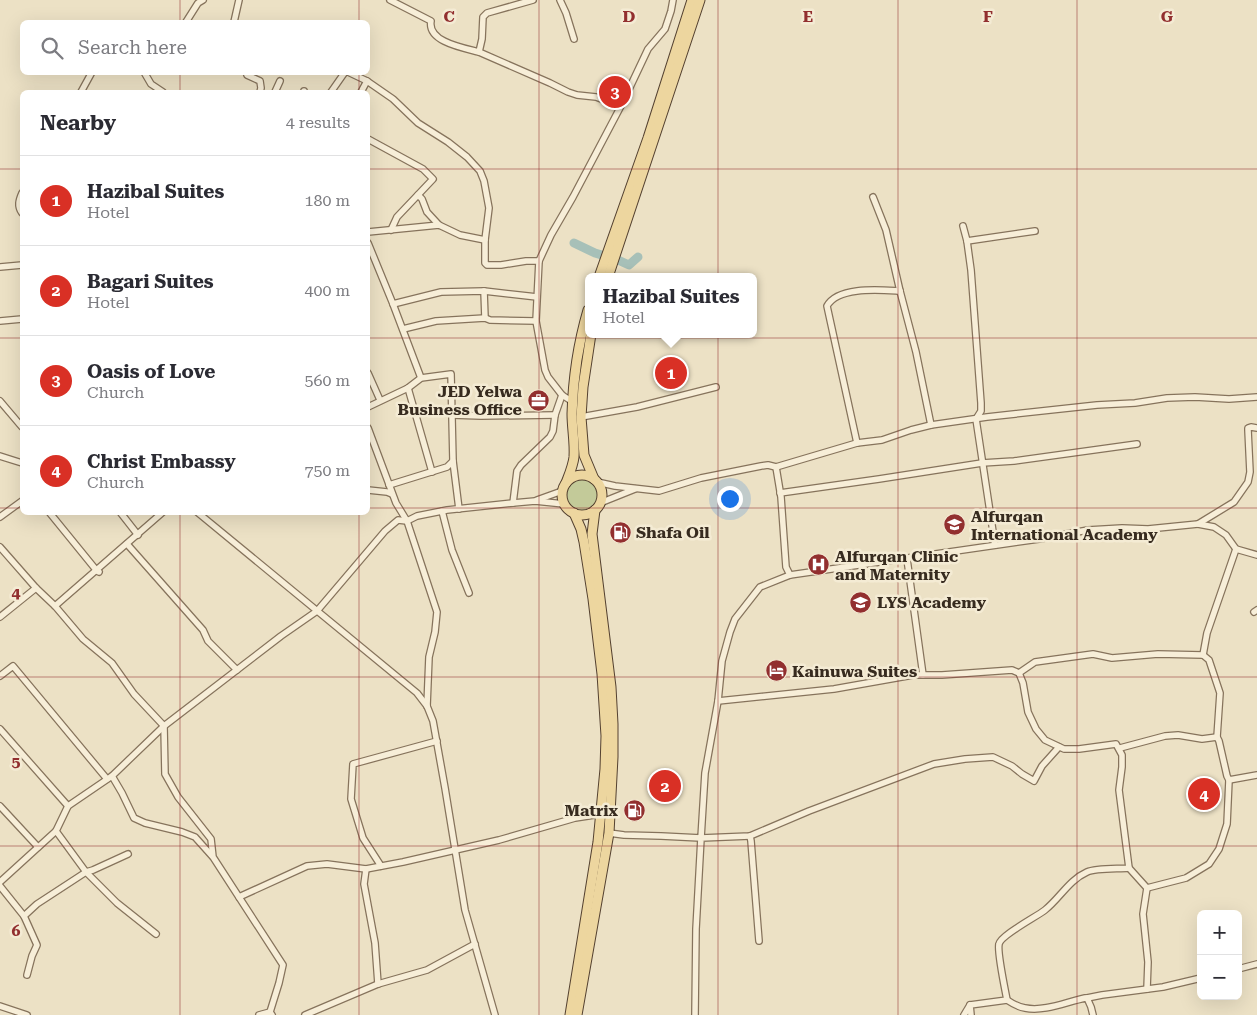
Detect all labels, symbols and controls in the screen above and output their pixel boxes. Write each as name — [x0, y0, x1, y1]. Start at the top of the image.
text: C — [443, 7, 455, 26]
text: D — [623, 7, 636, 26]
text: E — [803, 7, 813, 26]
text: F — [983, 7, 993, 26]
text: G — [1161, 7, 1174, 26]
search box — [20, 20, 370, 75]
icon: search — [38, 34, 66, 62]
text: Search here — [78, 36, 187, 59]
pin: 3 — [599, 73, 631, 111]
text: Nearby — [40, 111, 116, 135]
text: 4 results — [286, 113, 350, 132]
text: Hazibal Suites — [87, 180, 224, 203]
text: 1 — [52, 191, 60, 210]
text: 180 m — [304, 191, 350, 210]
text: Hotel — [87, 203, 129, 222]
text: Bagari Suites — [87, 270, 214, 293]
popup — [585, 273, 757, 338]
text: 2 — [52, 281, 60, 300]
text: 400 m — [304, 281, 350, 300]
text: Hazibal Suites — [602, 285, 740, 308]
text: Hotel — [87, 293, 129, 312]
text: Hotel — [602, 308, 645, 327]
pin: 1 — [655, 354, 687, 392]
text: Oasis of Love — [87, 360, 215, 383]
text: 3 — [52, 371, 60, 390]
text: 560 m — [304, 371, 350, 390]
place label: JED Yelwa Business Office — [397, 382, 523, 419]
text: Church — [87, 383, 144, 402]
office icon: JED Yelwa Business Office — [526, 388, 550, 412]
text: Christ Embassy — [87, 450, 236, 473]
text: 4 — [52, 461, 60, 480]
text: 750 m — [304, 461, 350, 480]
text: Church — [87, 473, 144, 492]
your location — [717, 486, 743, 512]
place label: Alfurqan International Academy — [971, 507, 1158, 544]
school or university icon: Alfurqan International Academy — [943, 513, 967, 537]
fuel station icon: Shafa Oil — [608, 520, 632, 544]
place label: Shafa Oil — [636, 523, 710, 542]
place label: Alfurqan Clinic and Maternity — [835, 547, 958, 584]
hospital icon: Alfurqan Clinic and Maternity — [807, 553, 831, 577]
text: 4 — [12, 583, 21, 602]
school or university icon: LYS Academy — [849, 590, 873, 614]
place label: LYS Academy — [877, 593, 986, 612]
hotel icon: Kainuwa Suites — [764, 659, 788, 683]
place label: Kainuwa Suites — [792, 662, 917, 681]
text: 5 — [12, 752, 21, 771]
pin: 2 — [649, 767, 681, 805]
pin: 4 — [1188, 775, 1220, 813]
fuel station icon: Matrix — [622, 798, 646, 822]
place label: Matrix — [565, 801, 619, 820]
map controls — [1197, 910, 1242, 1000]
button: + — [1197, 910, 1242, 955]
text: 6 — [12, 921, 21, 940]
button: − — [1197, 955, 1242, 1000]

